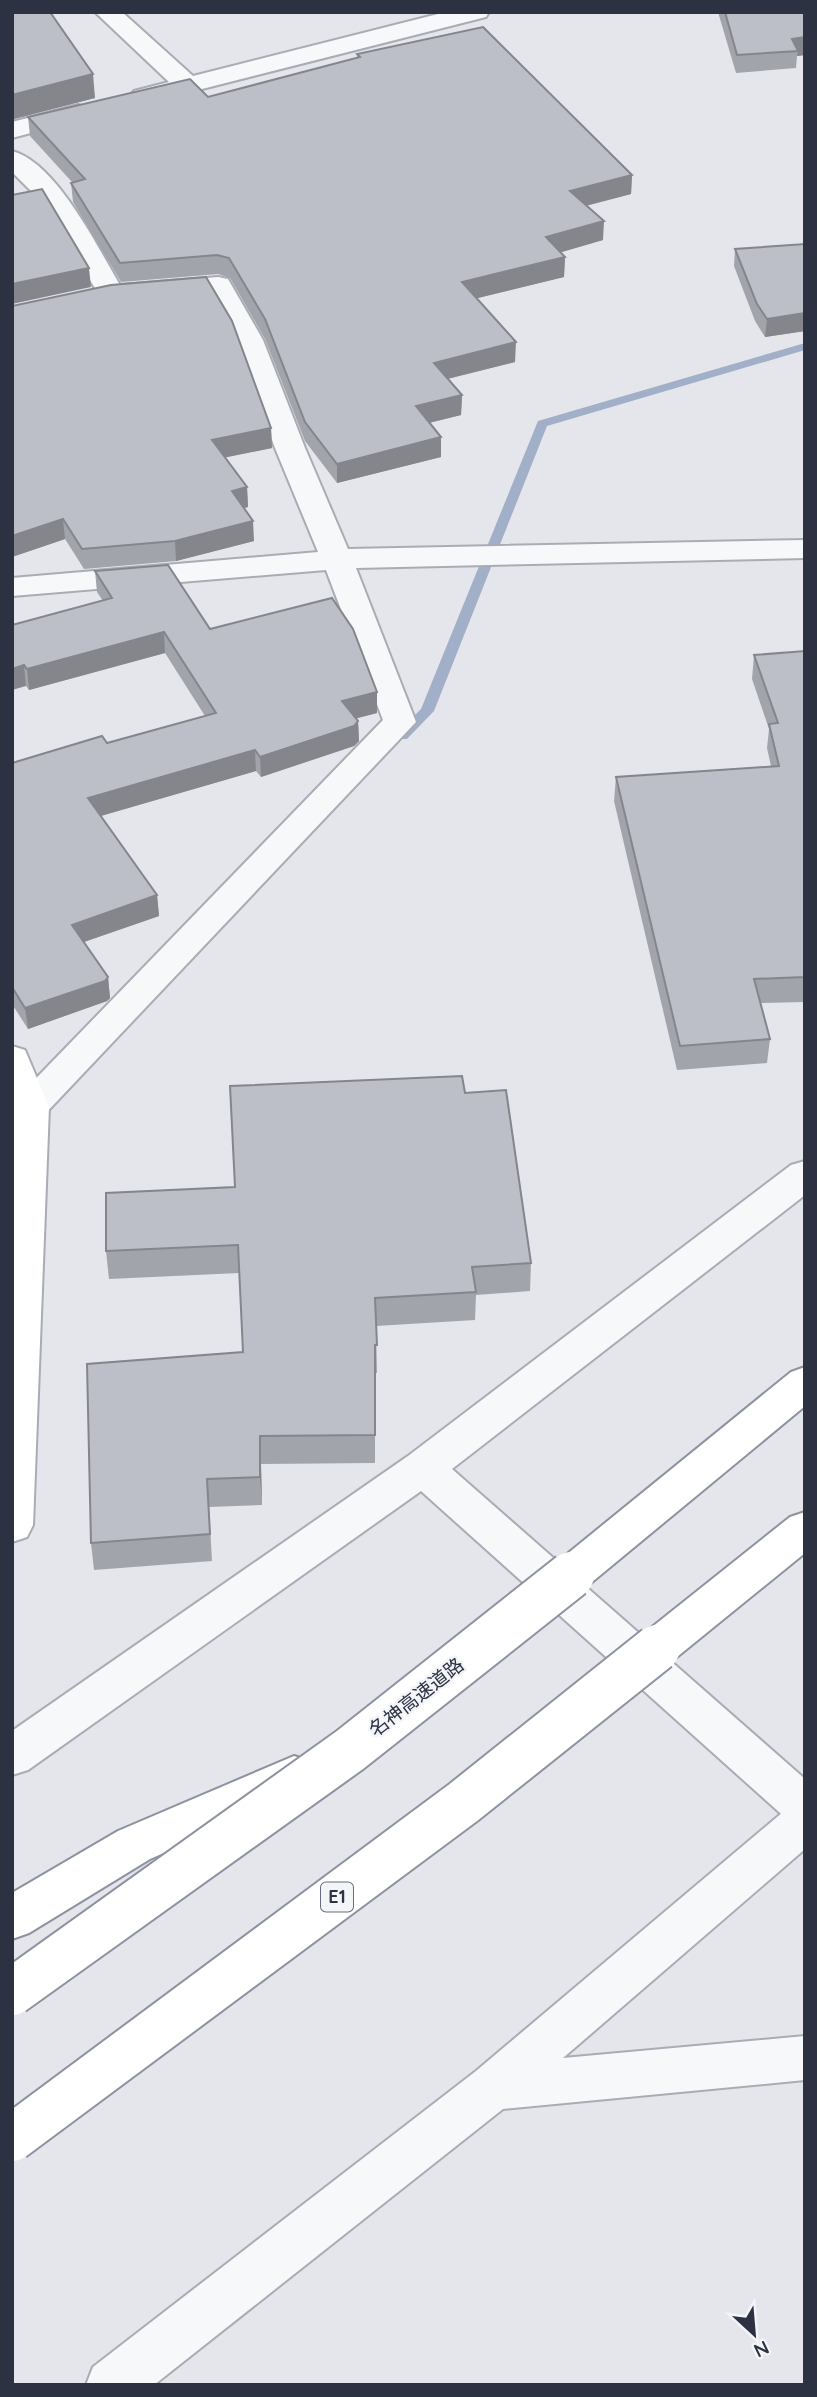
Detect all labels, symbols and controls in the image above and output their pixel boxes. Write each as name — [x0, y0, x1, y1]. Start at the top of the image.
street label: 名神高速道路 — [364, 1652, 468, 1742]
road number: E1 — [321, 1882, 353, 1912]
north arrow — [719, 2299, 789, 2369]
text: N — [750, 2335, 773, 2363]

